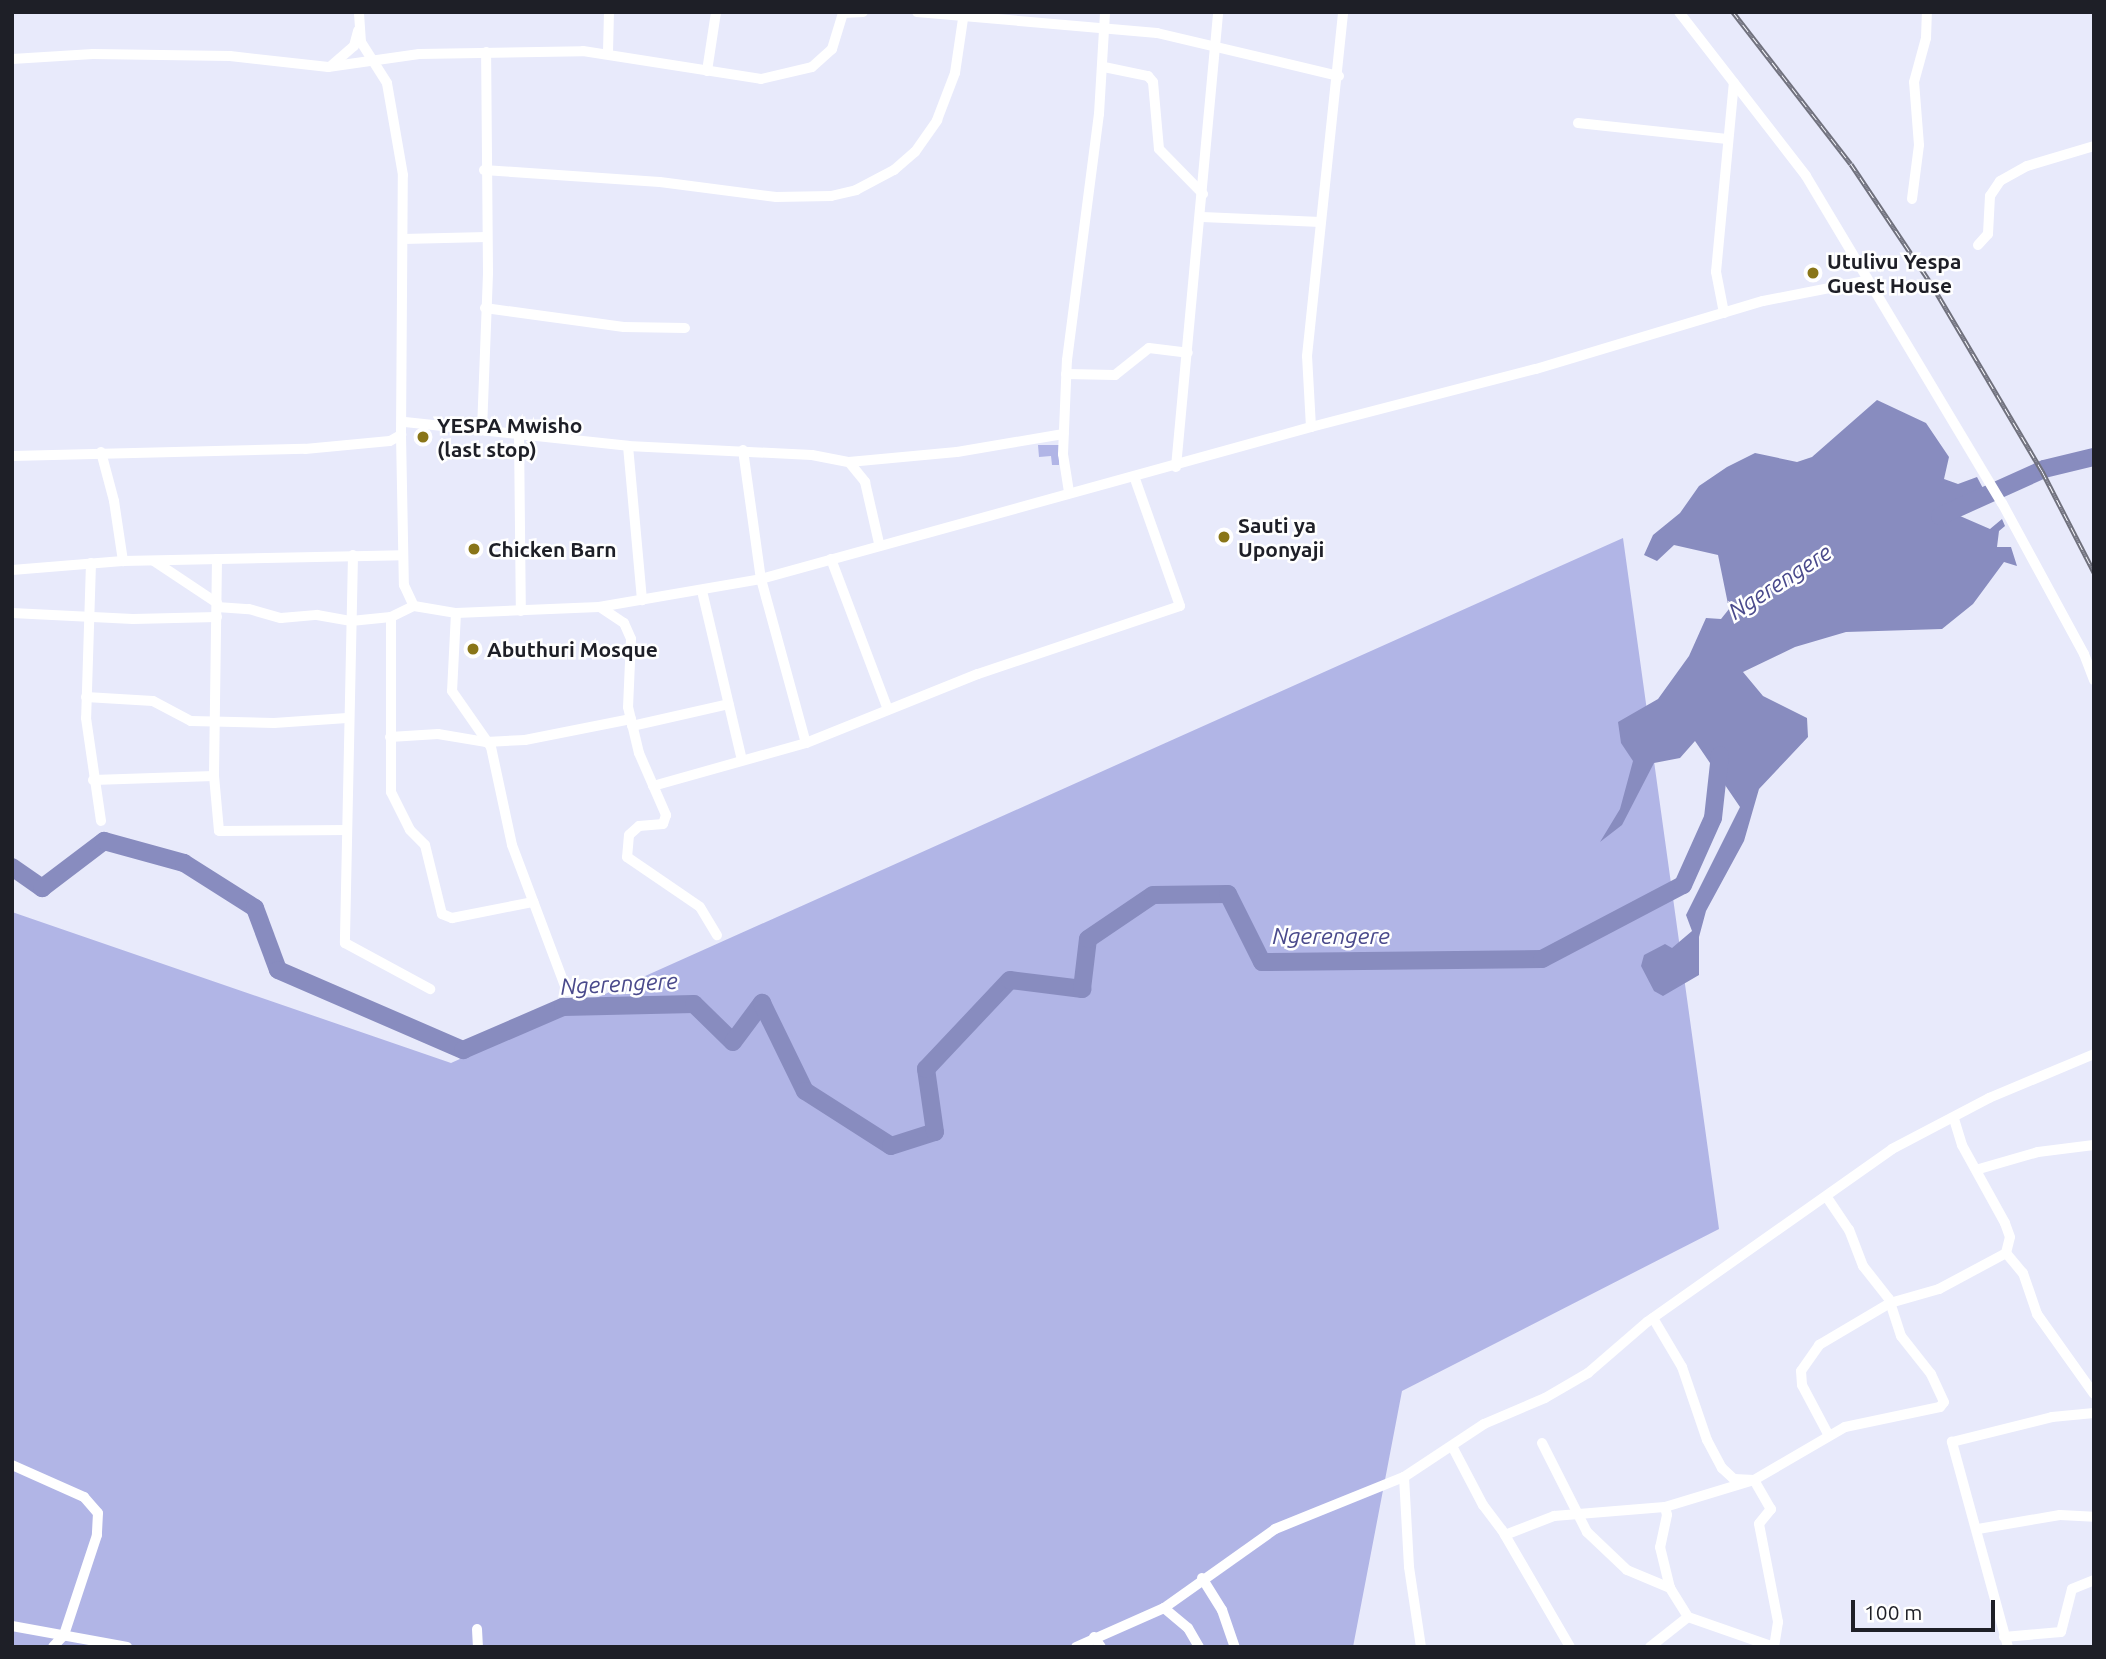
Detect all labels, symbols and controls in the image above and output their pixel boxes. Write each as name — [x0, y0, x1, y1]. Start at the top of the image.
place label: Utulivu Yespa Guest House — [1827, 248, 1961, 298]
marker: Utulivu Yespa Guest House — [1805, 265, 1821, 281]
place label: YESPA Mwisho (last stop) — [437, 412, 582, 462]
marker: YESPA Mwisho (last stop) — [415, 429, 431, 445]
place label: Sauti ya Uponyaji — [1238, 512, 1324, 562]
marker: Sauti ya Uponyaji — [1216, 529, 1232, 545]
place label: Chicken Barn — [488, 536, 617, 562]
water label: Ngerengere — [1723, 538, 1837, 626]
marker: Chicken Barn — [466, 541, 482, 557]
place label: Abuthuri Mosque — [487, 636, 658, 662]
marker: Abuthuri Mosque — [465, 641, 481, 657]
water label: Ngerengere — [1272, 922, 1390, 950]
water label: Ngerengere — [560, 967, 678, 1001]
scale bar — [1854, 1586, 1997, 1630]
text: 100 m — [1864, 1600, 1922, 1624]

